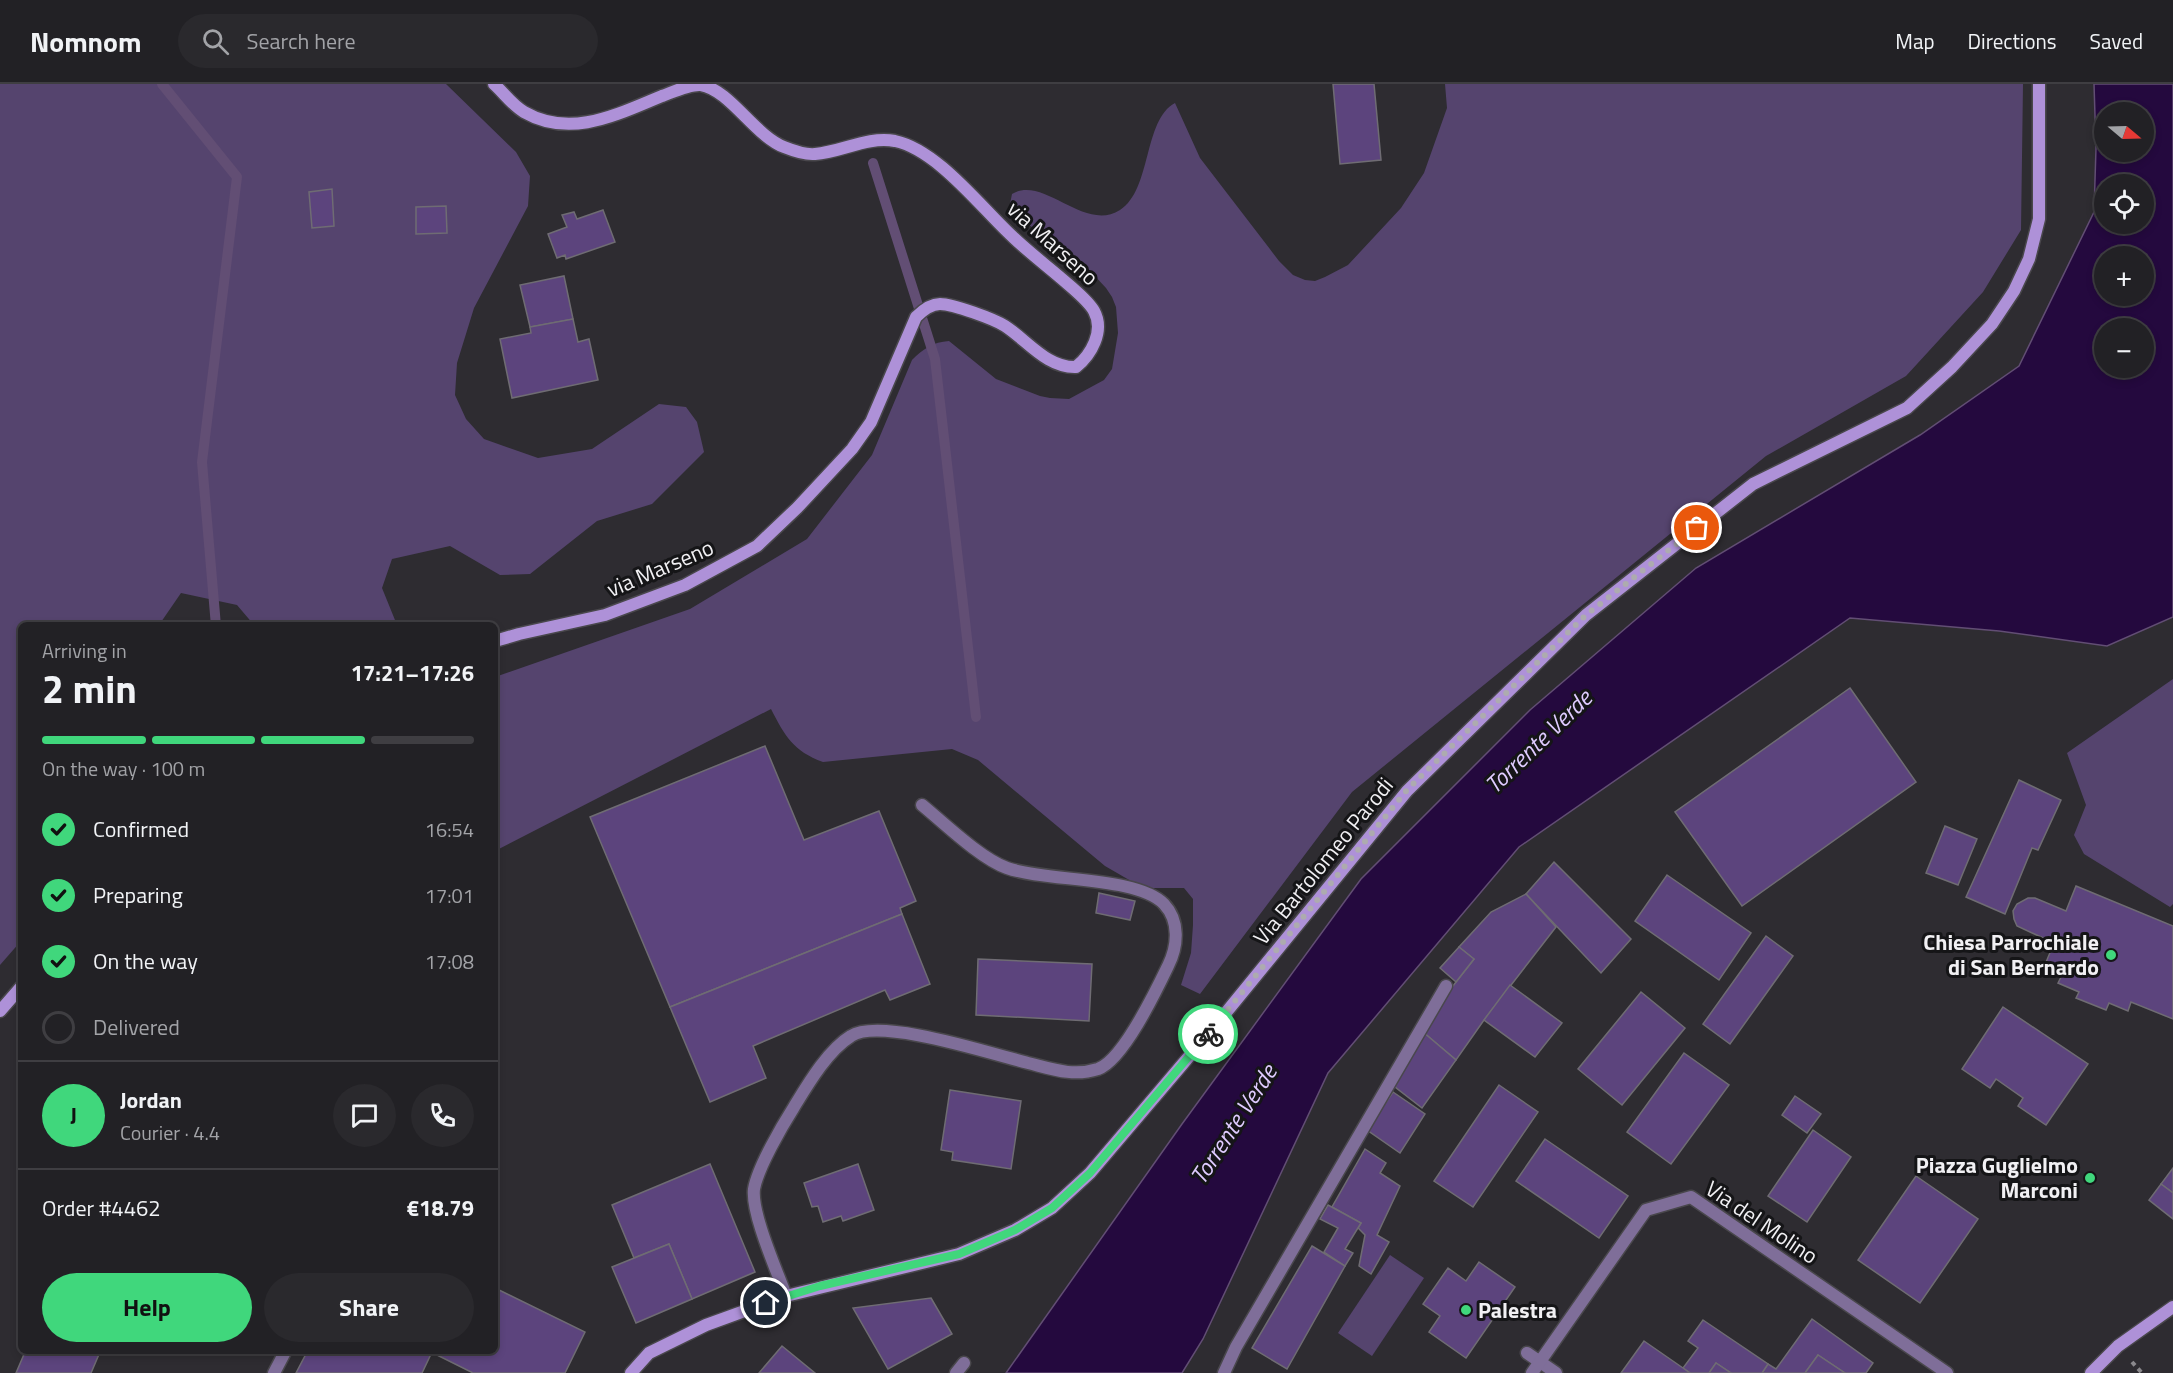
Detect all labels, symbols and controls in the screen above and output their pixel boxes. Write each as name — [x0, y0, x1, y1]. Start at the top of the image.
search box — [178, 14, 598, 68]
text: Nomnom — [30, 20, 142, 63]
text: Search here — [247, 24, 356, 58]
icon: search — [199, 25, 232, 58]
text: Map — [1895, 25, 1935, 57]
text: Directions — [1968, 25, 2057, 57]
text: Saved — [2090, 25, 2143, 57]
north arrow — [2094, 102, 2154, 162]
map controls — [2094, 102, 2154, 378]
button: locate — [2094, 174, 2154, 234]
street label: via Marseno — [1000, 193, 1106, 293]
button: + — [2094, 246, 2154, 306]
button: − — [2094, 318, 2154, 378]
pin — [1671, 502, 1722, 553]
icon: bag — [1680, 511, 1713, 544]
street label: via Marseno — [601, 530, 719, 606]
text: Arriving in — [42, 635, 127, 666]
text: 17:21–17:26 — [351, 656, 474, 690]
text: 2 min — [42, 659, 137, 718]
water label: Torrente Verde — [1476, 679, 1601, 801]
text: On the way · 100 m — [42, 753, 205, 784]
street label: Via Bartolomeo Parodi — [1245, 770, 1401, 952]
text: Confirmed — [93, 812, 189, 846]
icon: check — [42, 813, 75, 846]
text: 16:54 — [425, 814, 474, 845]
text: Preparing — [93, 878, 183, 912]
icon: check — [42, 879, 75, 912]
text: 17:01 — [425, 880, 474, 911]
place label: Chiesa Parrochiale di San Bernardo — [1923, 925, 2099, 984]
text: On the way — [93, 944, 198, 978]
icon: check — [42, 945, 75, 978]
text: 17:08 — [425, 946, 474, 977]
marker: Chiesa Parrochiale di San Bernardo — [2104, 948, 2118, 962]
courier — [1178, 1004, 1238, 1064]
text: Delivered — [93, 1010, 180, 1044]
icon: bike — [1192, 1018, 1225, 1051]
water label: Torrente Verde — [1181, 1055, 1286, 1191]
text: Jordan — [120, 1083, 182, 1117]
button: chat — [333, 1084, 396, 1147]
button: phone — [411, 1084, 474, 1147]
text: J — [70, 1098, 77, 1132]
text: Courier · 4.4 — [120, 1117, 220, 1148]
place label: Piazza Guglielmo Marconi — [1916, 1148, 2078, 1207]
marker: Piazza Guglielmo Marconi — [2083, 1171, 2097, 1185]
street label: Via del Molino — [1699, 1172, 1825, 1272]
text: Order #4462 — [42, 1191, 161, 1225]
text: €18.79 — [407, 1191, 474, 1225]
button: Help — [42, 1273, 252, 1342]
button: Share — [264, 1273, 474, 1342]
pin — [740, 1277, 791, 1328]
icon: home — [749, 1286, 782, 1319]
place label: Palestra — [1478, 1293, 1557, 1327]
marker: Palestra — [1459, 1303, 1473, 1317]

